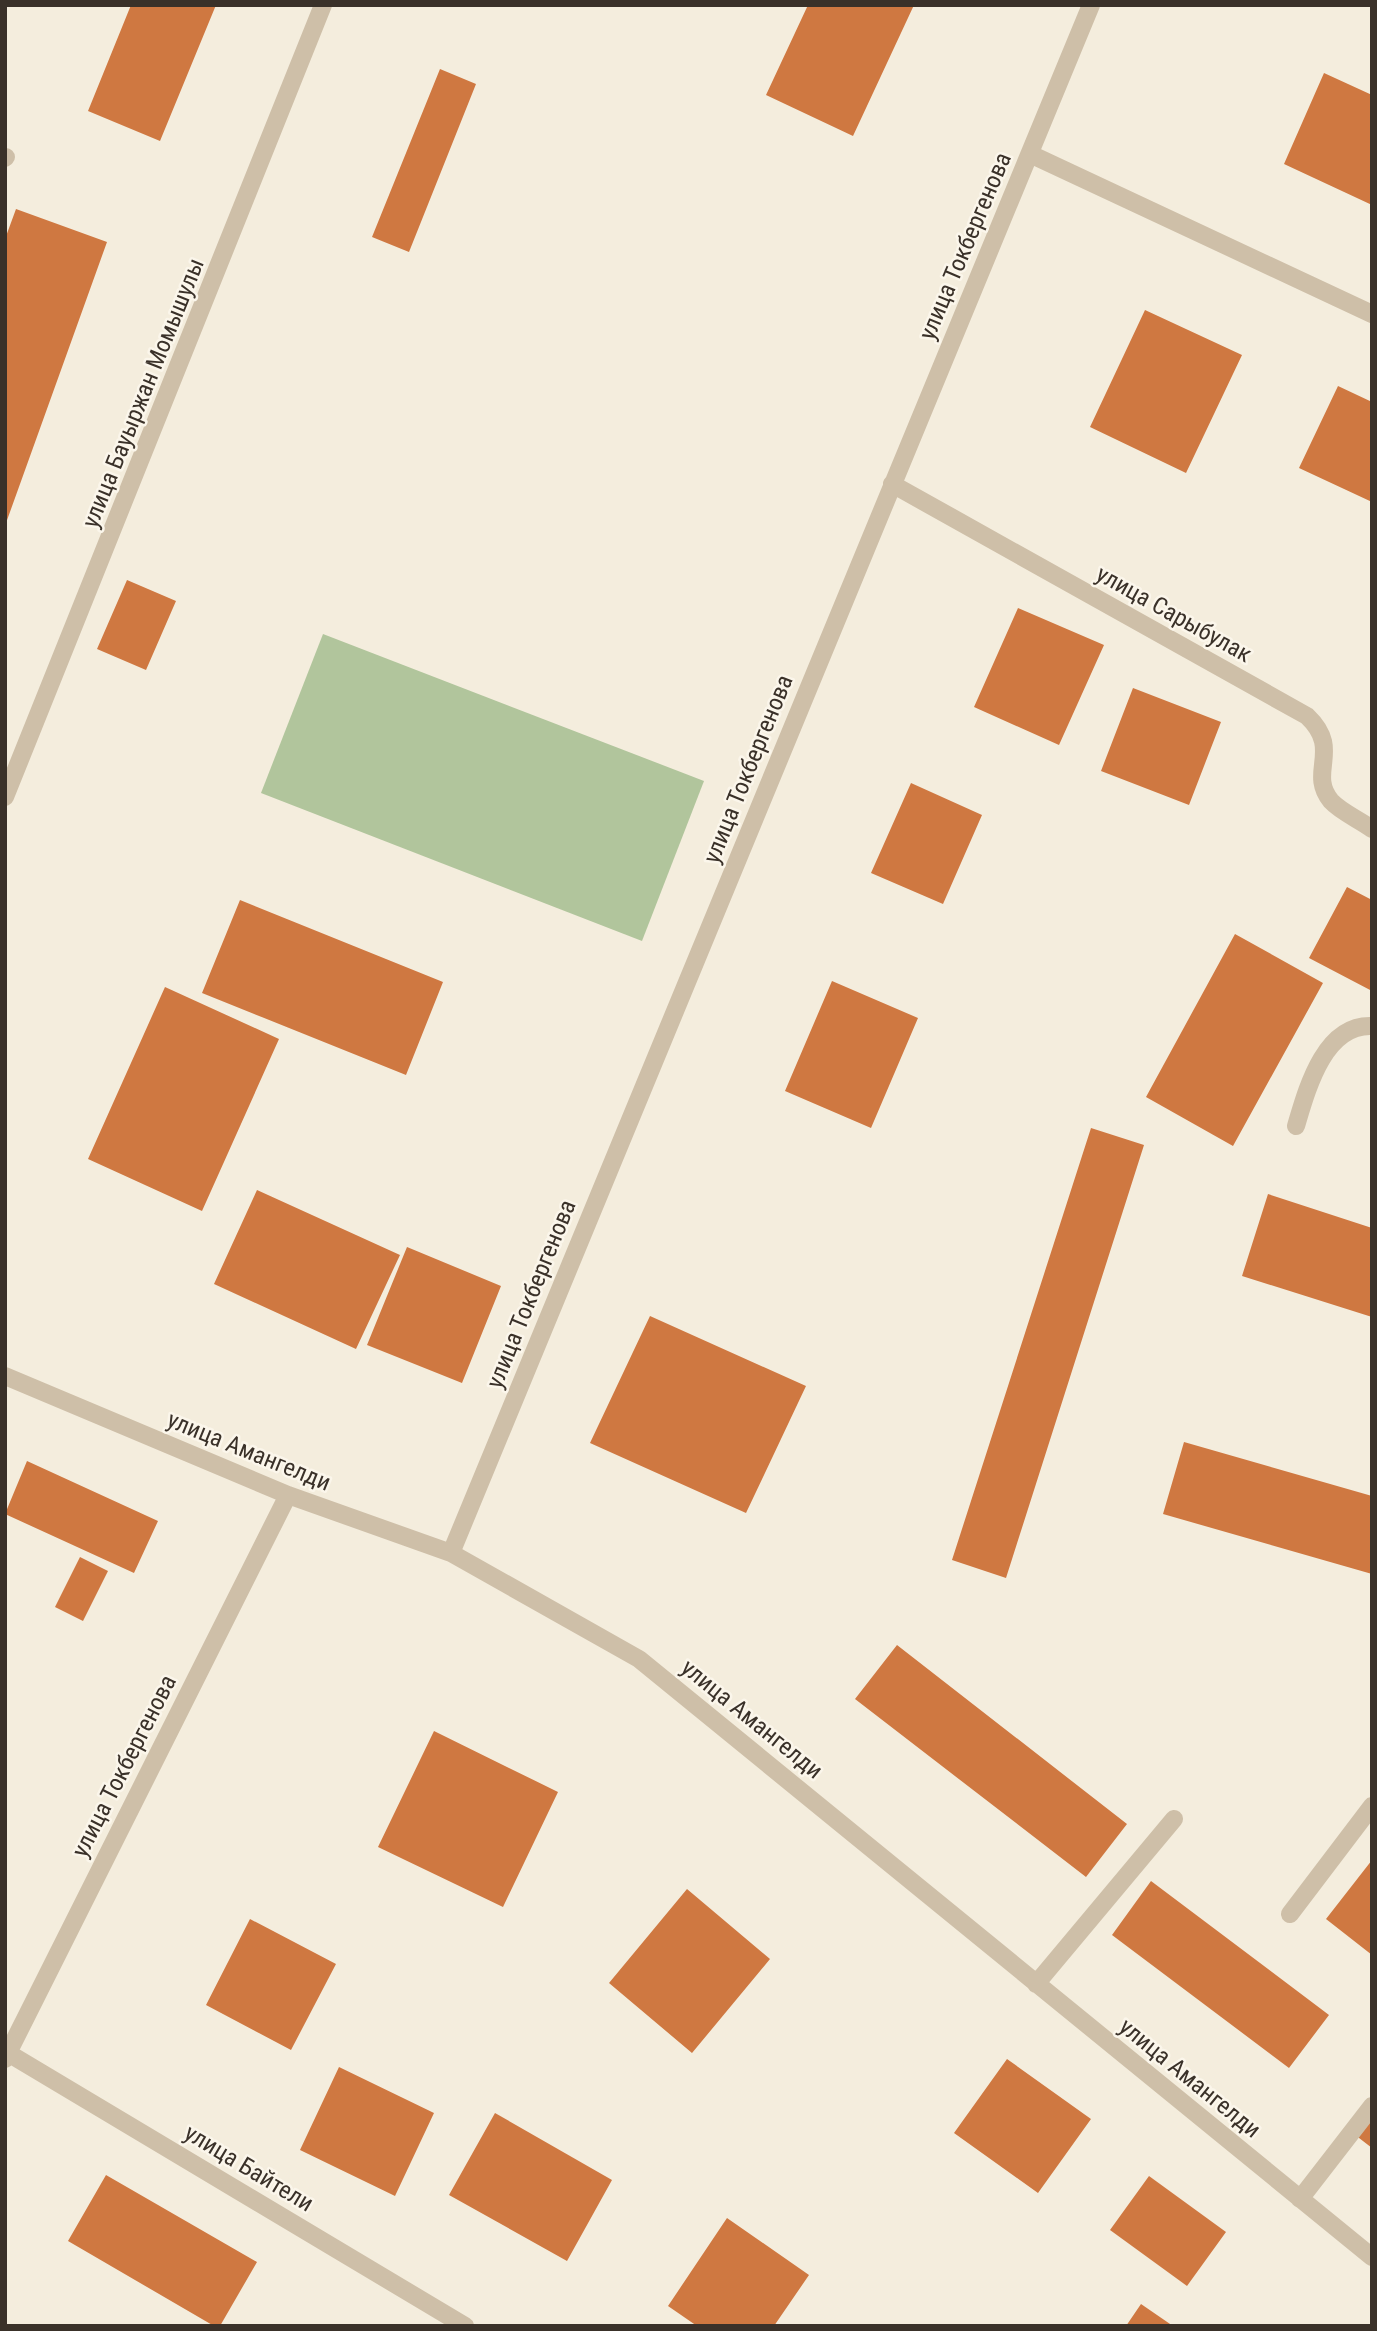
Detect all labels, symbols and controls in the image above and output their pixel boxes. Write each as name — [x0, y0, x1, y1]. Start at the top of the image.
street label: улица Токбергенова — [913, 148, 1017, 344]
street label: улица Бауыржан Момышулы — [76, 254, 210, 532]
street label: улица Сарыбулак — [1091, 560, 1257, 668]
street label: улица Токбергенова — [697, 671, 799, 867]
street label: улица Токбергенова — [480, 1196, 582, 1392]
street label: улица Амангелди — [163, 1405, 335, 1497]
street label: улица Амангелди — [676, 1653, 828, 1785]
street label: улица Токбергенова — [66, 1670, 182, 1862]
street label: улица Амангелди — [1114, 2012, 1266, 2144]
street label: улица Байтели — [179, 2119, 319, 2217]

